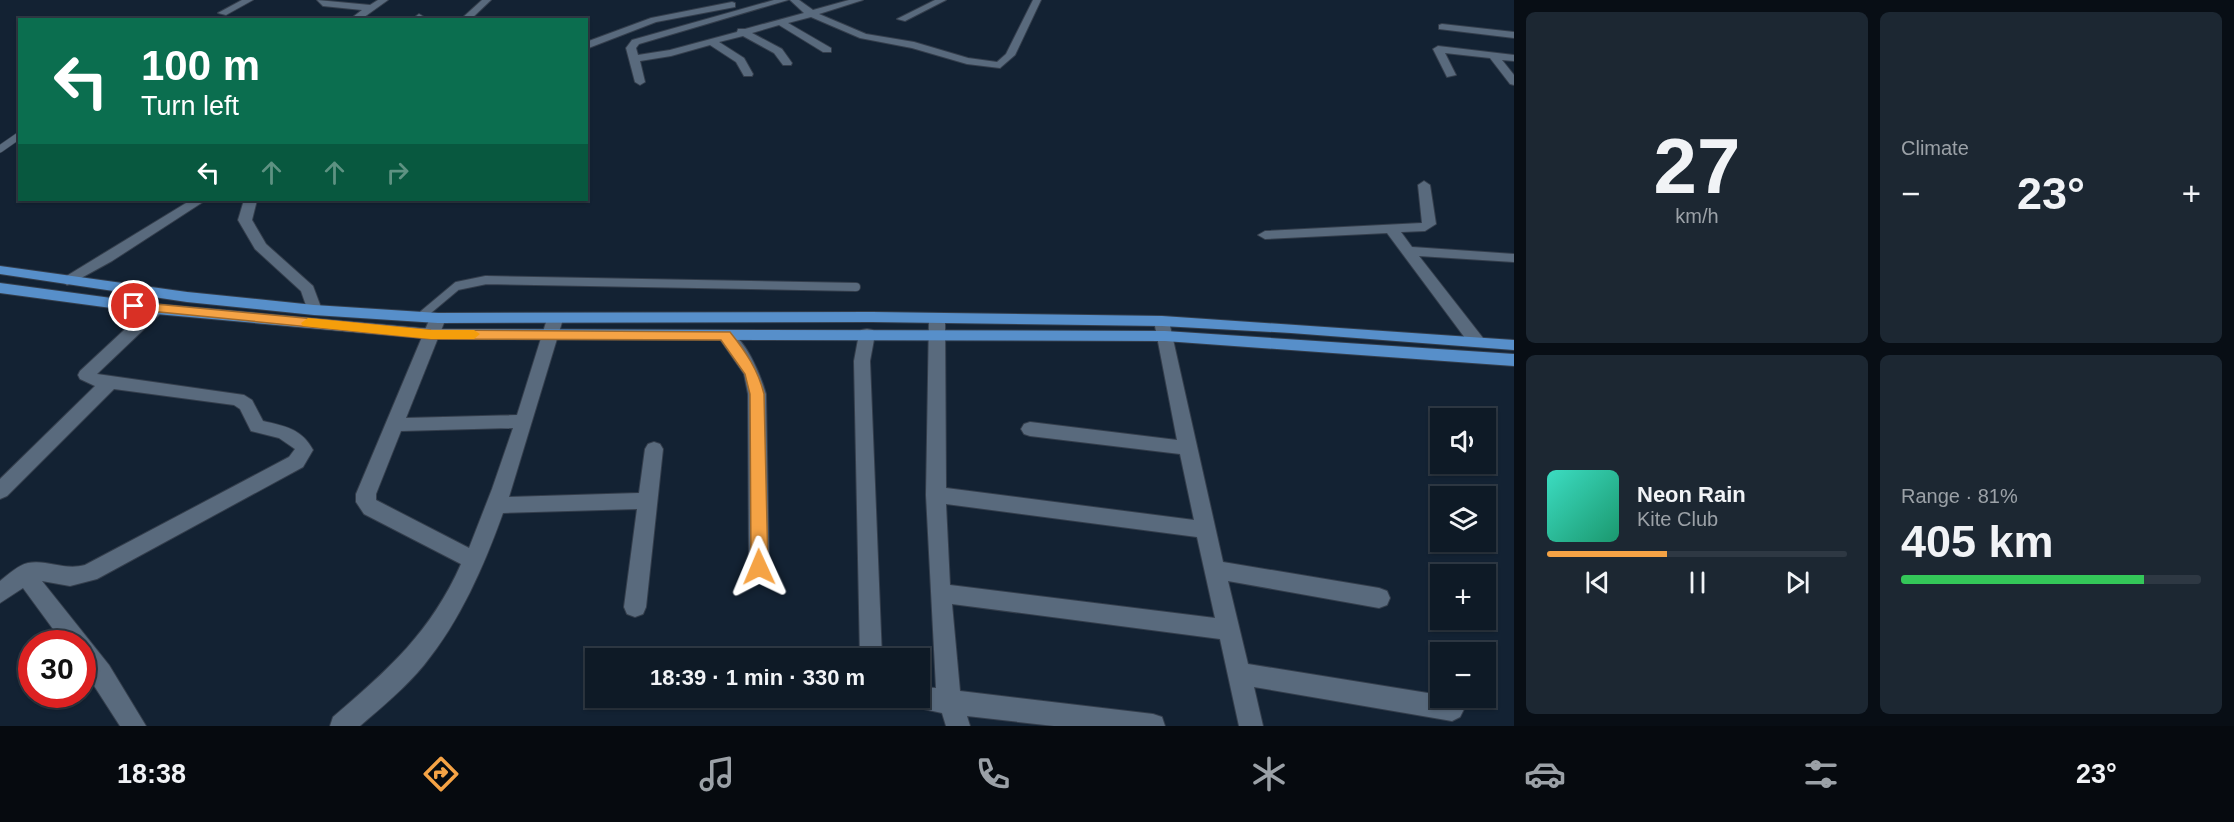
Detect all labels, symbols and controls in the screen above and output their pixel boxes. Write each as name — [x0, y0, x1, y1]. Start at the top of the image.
icon: left — [42, 42, 120, 120]
text: 100 m — [141, 42, 260, 89]
text: Turn left — [141, 91, 239, 121]
text: 27 — [1654, 122, 1740, 210]
text: Climate — [1901, 137, 1969, 159]
icon: left — [192, 156, 225, 189]
icon: ahead — [255, 156, 288, 189]
icon: ahead — [318, 156, 351, 189]
icon: right — [381, 156, 414, 189]
text: 23° — [2017, 168, 2085, 219]
text: − — [1901, 175, 1920, 212]
text: + — [2182, 175, 2201, 212]
text: km/h — [1675, 205, 1719, 227]
pin — [108, 280, 159, 331]
icon: arrive — [117, 289, 150, 322]
map controls — [1430, 408, 1496, 708]
button: sound — [1430, 408, 1496, 474]
text: Neon Rain — [1637, 482, 1746, 507]
text: Range · 81% — [1901, 485, 2018, 507]
button: layers — [1430, 486, 1496, 552]
text: Kite Club — [1637, 508, 1718, 530]
text: 405 km — [1901, 516, 2054, 567]
position arrow — [727, 535, 791, 599]
button: + — [1430, 564, 1496, 630]
icon: previous — [1581, 566, 1614, 599]
icon: pause — [1681, 566, 1714, 599]
icon: next — [1781, 566, 1814, 599]
speed limit sign: 30 — [18, 630, 96, 708]
button: − — [1430, 642, 1496, 708]
text: 18:39 · 1 min · 330 m — [650, 665, 865, 690]
icon: directions — [420, 753, 462, 795]
icon: music — [696, 753, 738, 795]
icon: phone — [972, 753, 1014, 795]
icon: climate — [1248, 753, 1290, 795]
icon: car — [1524, 753, 1566, 795]
icon: filters — [1800, 753, 1842, 795]
text: 18:38 — [117, 759, 186, 789]
text: 23° — [2076, 759, 2117, 789]

